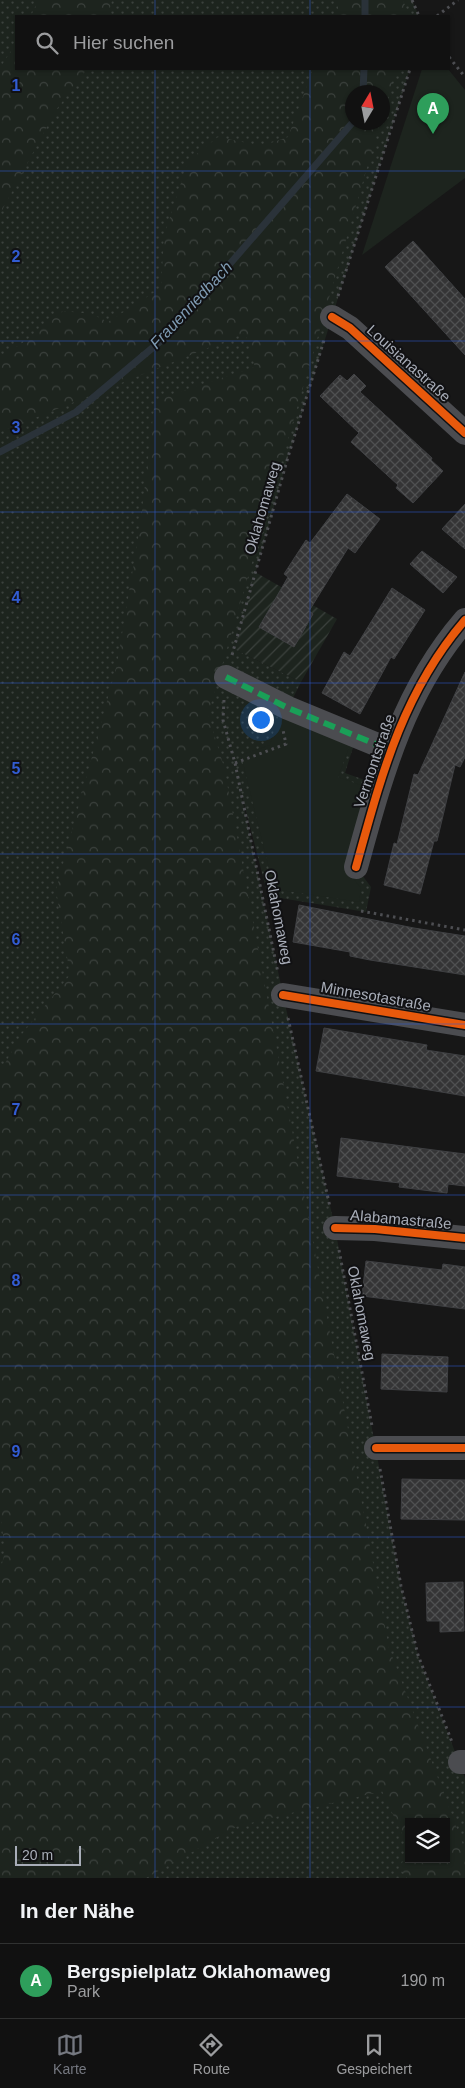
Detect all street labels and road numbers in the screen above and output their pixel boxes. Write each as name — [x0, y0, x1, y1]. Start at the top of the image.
street label: Louisianastraße — [364, 321, 454, 405]
street label: Oklahomaweg — [241, 460, 283, 556]
street label: Vermontstraße — [350, 712, 398, 810]
street label: Oklahomaweg — [262, 868, 296, 966]
street label: Minnesotastraße — [320, 978, 432, 1014]
street label: Alabamastraße — [350, 1206, 452, 1232]
street label: Oklahomaweg — [345, 1264, 379, 1362]

